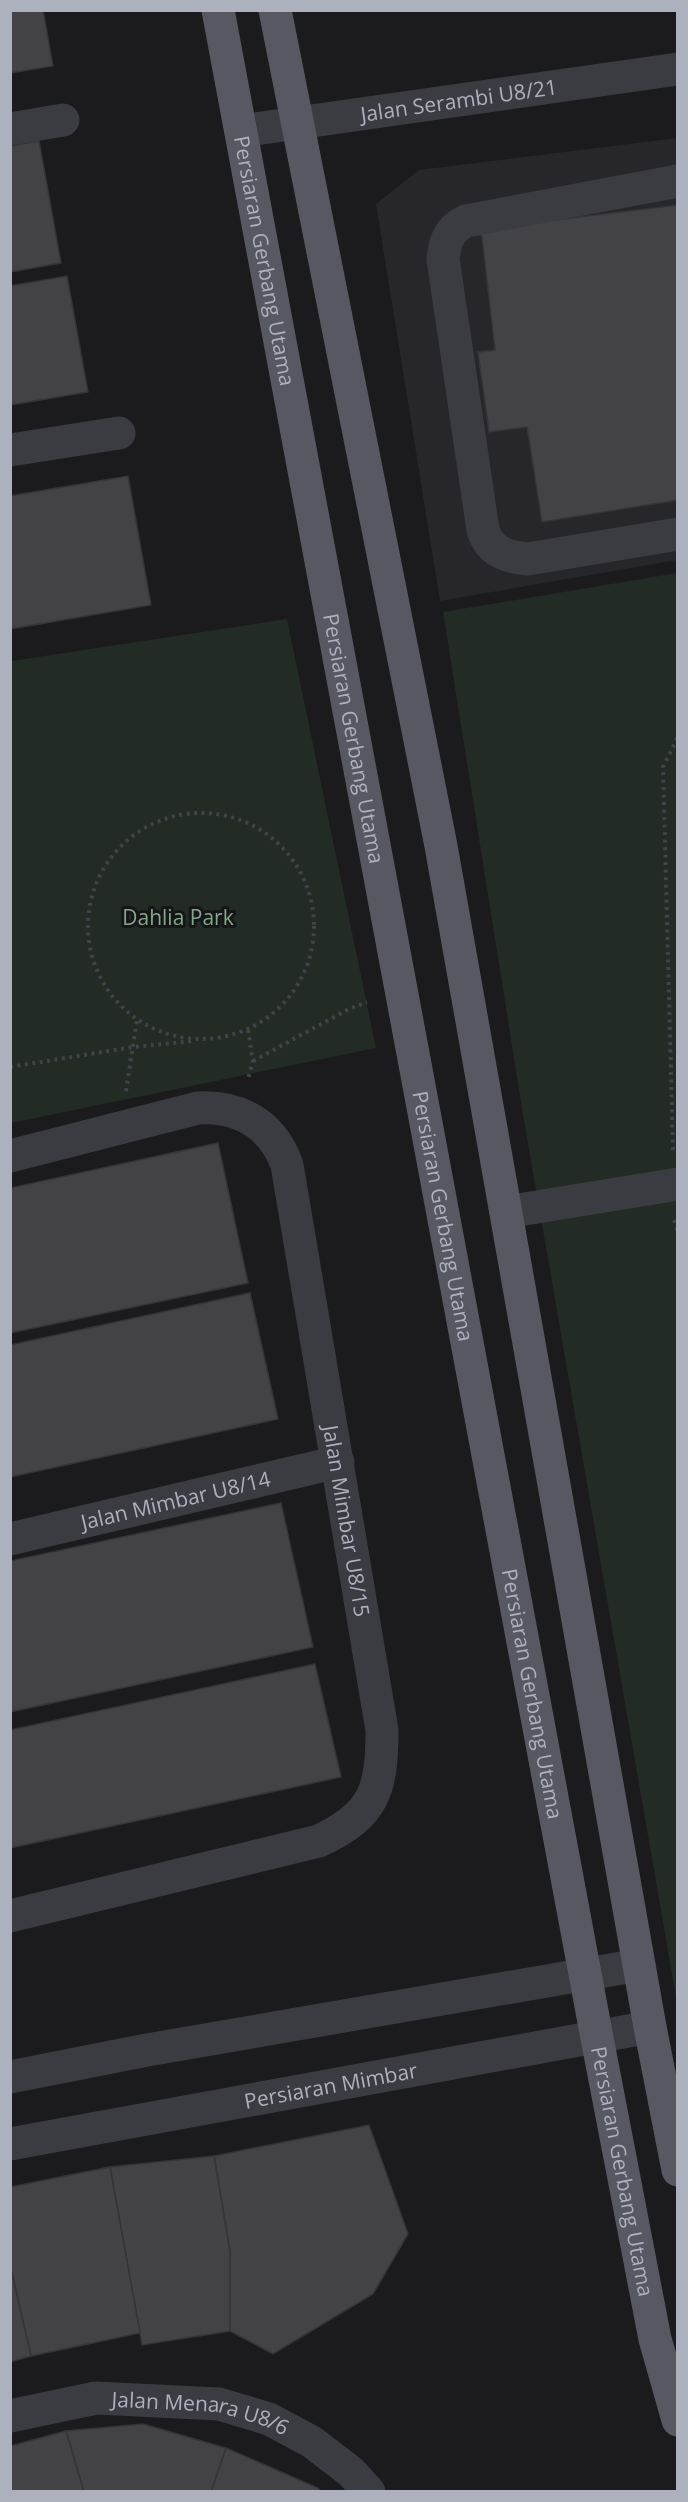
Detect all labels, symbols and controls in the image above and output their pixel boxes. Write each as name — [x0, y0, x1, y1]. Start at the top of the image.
street label: Jalan Serambi U8/21 — [357, 72, 559, 128]
street label: Persiaran Gerbang Utama — [228, 133, 302, 388]
street label: Persiaran Gerbang Utama — [317, 611, 391, 866]
park label: Dahlia Park — [122, 903, 234, 931]
street label: Persiaran Gerbang Utama — [406, 1089, 481, 1344]
street label: Jalan Mimbar U8/15 — [317, 1421, 377, 1619]
street label: Jalan Mimbar U8/14 — [76, 1464, 273, 1536]
street label: Persiaran Gerbang Utama — [496, 1566, 570, 1821]
street label: Persiaran Gerbang Utama — [585, 2044, 661, 2299]
street label: Persiaran Mimbar — [242, 2056, 420, 2115]
street label: Jalan Menara U8/6 — [109, 2385, 294, 2441]

